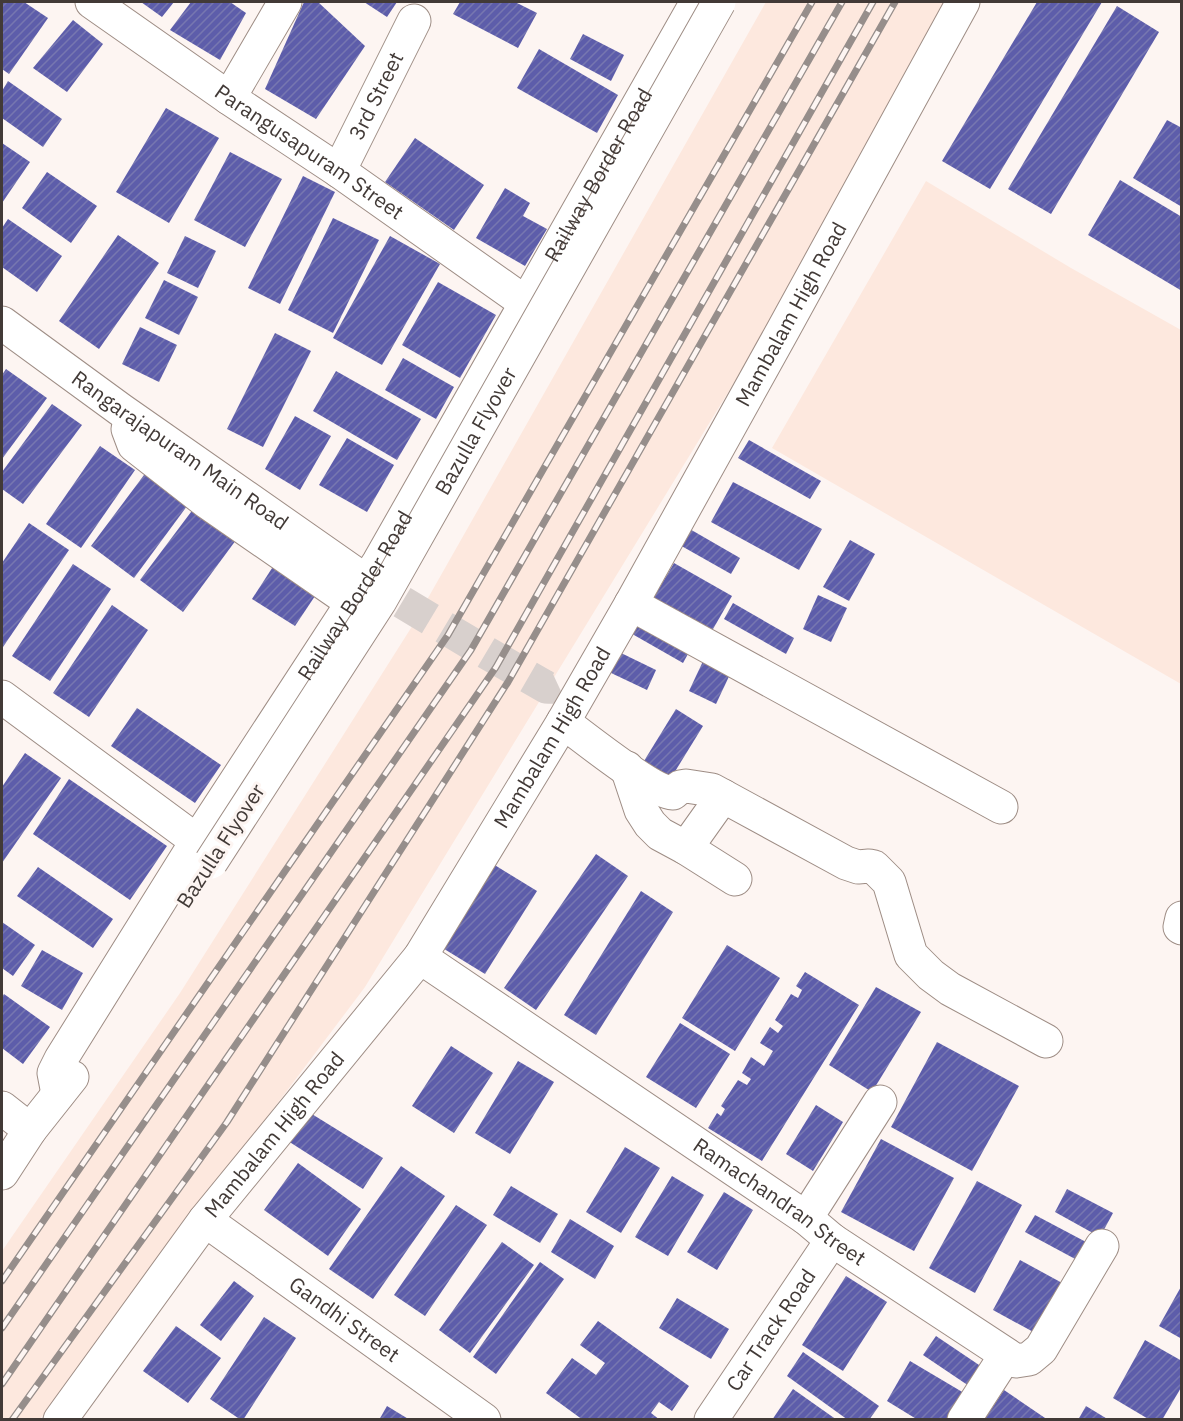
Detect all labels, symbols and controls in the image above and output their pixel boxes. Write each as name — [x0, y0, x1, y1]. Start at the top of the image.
street label: 3rd Street — [342, 47, 409, 144]
street label: Parangusapuram Street — [209, 77, 410, 226]
street label: Railway Border Road — [537, 83, 658, 267]
street label: Mambalam High Road — [728, 217, 853, 411]
street label: Bazulla Flyover — [428, 361, 523, 500]
street label: Rangarajapuram Main Road — [67, 364, 294, 536]
street label: Railway Border Road — [291, 505, 418, 685]
street label: Mambalam High Road — [487, 641, 616, 833]
street label: Bazulla Flyover — [170, 778, 271, 913]
street label: Mambalam High Road — [198, 1045, 350, 1223]
street label: Ramachandran Street — [688, 1131, 872, 1272]
street label: Car Track Road — [719, 1263, 822, 1396]
street label: Gandhi Street — [284, 1270, 405, 1368]

